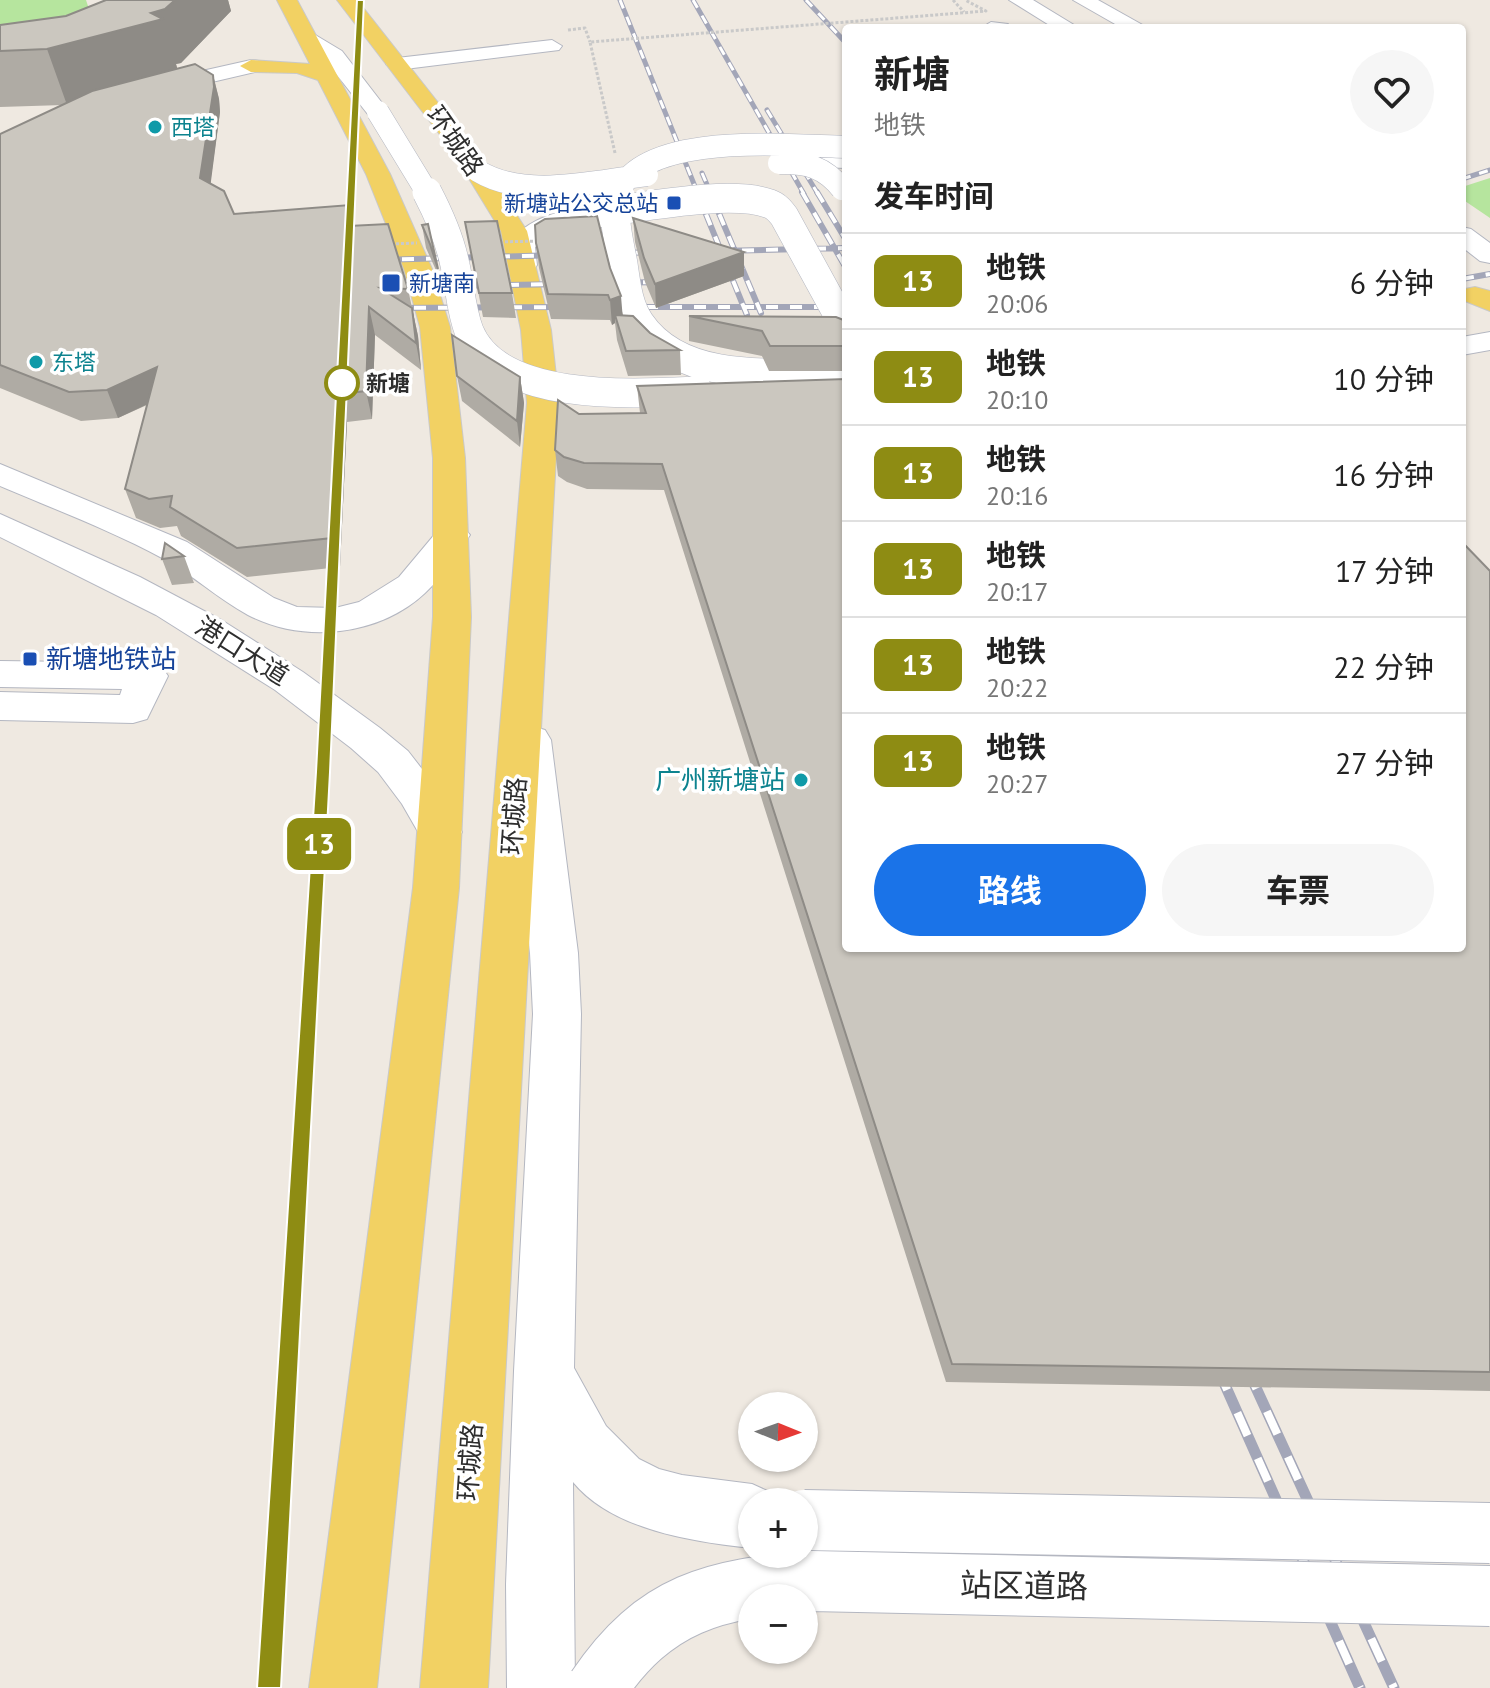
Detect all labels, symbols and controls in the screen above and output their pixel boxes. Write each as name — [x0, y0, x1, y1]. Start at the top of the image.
text: 新塘 — [874, 49, 950, 98]
button: heart — [1350, 50, 1434, 134]
street label: 环城路 — [420, 99, 491, 182]
text: 地铁 — [874, 108, 926, 141]
place label: 西塔 — [171, 113, 215, 141]
marker: 西塔 — [146, 118, 164, 136]
text: 发车时间 — [874, 176, 994, 215]
place label: 新塘站公交总站 — [504, 189, 658, 217]
marker: 新塘站公交总站 — [665, 194, 683, 212]
text: 地铁 — [986, 247, 1046, 286]
text: 13 — [902, 262, 934, 299]
text: 6 分钟 — [1350, 263, 1434, 302]
place label: 新塘南 — [409, 269, 475, 297]
marker: 新塘南 — [380, 272, 402, 294]
text: 20:06 — [986, 287, 1048, 320]
text: 地铁 — [986, 343, 1046, 382]
place label: 东塔 — [52, 348, 96, 376]
marker: 东塔 — [27, 353, 45, 371]
text: 13 — [902, 358, 934, 395]
text: 10 分钟 — [1333, 359, 1434, 398]
marker: 新塘 — [325, 366, 359, 400]
place label: 新塘 — [366, 369, 410, 397]
text: 20:10 — [986, 383, 1048, 416]
text: 地铁 — [986, 439, 1046, 478]
text: 13 — [902, 454, 934, 491]
text: 16 分钟 — [1333, 455, 1434, 494]
text: 20:16 — [986, 479, 1048, 512]
text: 地铁 — [986, 535, 1046, 574]
text: 13 — [902, 550, 934, 587]
text: 17 分钟 — [1335, 551, 1434, 590]
text: 20:17 — [986, 575, 1048, 608]
street label: 港口大道 — [189, 609, 295, 692]
text: 地铁 — [986, 631, 1046, 670]
place label: 新塘地铁站 — [46, 642, 176, 675]
text: 13 — [902, 646, 934, 683]
text: 22 分钟 — [1333, 647, 1434, 686]
marker: 新塘地铁站 — [21, 650, 39, 668]
text: 20:22 — [986, 671, 1048, 704]
text: 地铁 — [986, 727, 1046, 766]
text: 13 — [902, 742, 934, 779]
text: 27 分钟 — [1335, 743, 1434, 782]
place label: 广州新塘站 — [655, 763, 785, 796]
text: 20:27 — [986, 767, 1048, 800]
marker: 广州新塘站 — [792, 771, 810, 789]
street label: 环城路 — [494, 776, 533, 856]
line badge: 13 — [283, 818, 355, 870]
text: 13 — [303, 825, 335, 862]
button: 路线 — [874, 844, 1146, 936]
button: 车票 — [1162, 844, 1434, 936]
north arrow — [738, 1392, 818, 1472]
map controls — [738, 1392, 818, 1664]
street label: 环城路 — [450, 1422, 489, 1502]
button: + — [738, 1488, 818, 1568]
street label: 站区道路 — [960, 1563, 1088, 1607]
button: − — [738, 1584, 818, 1664]

